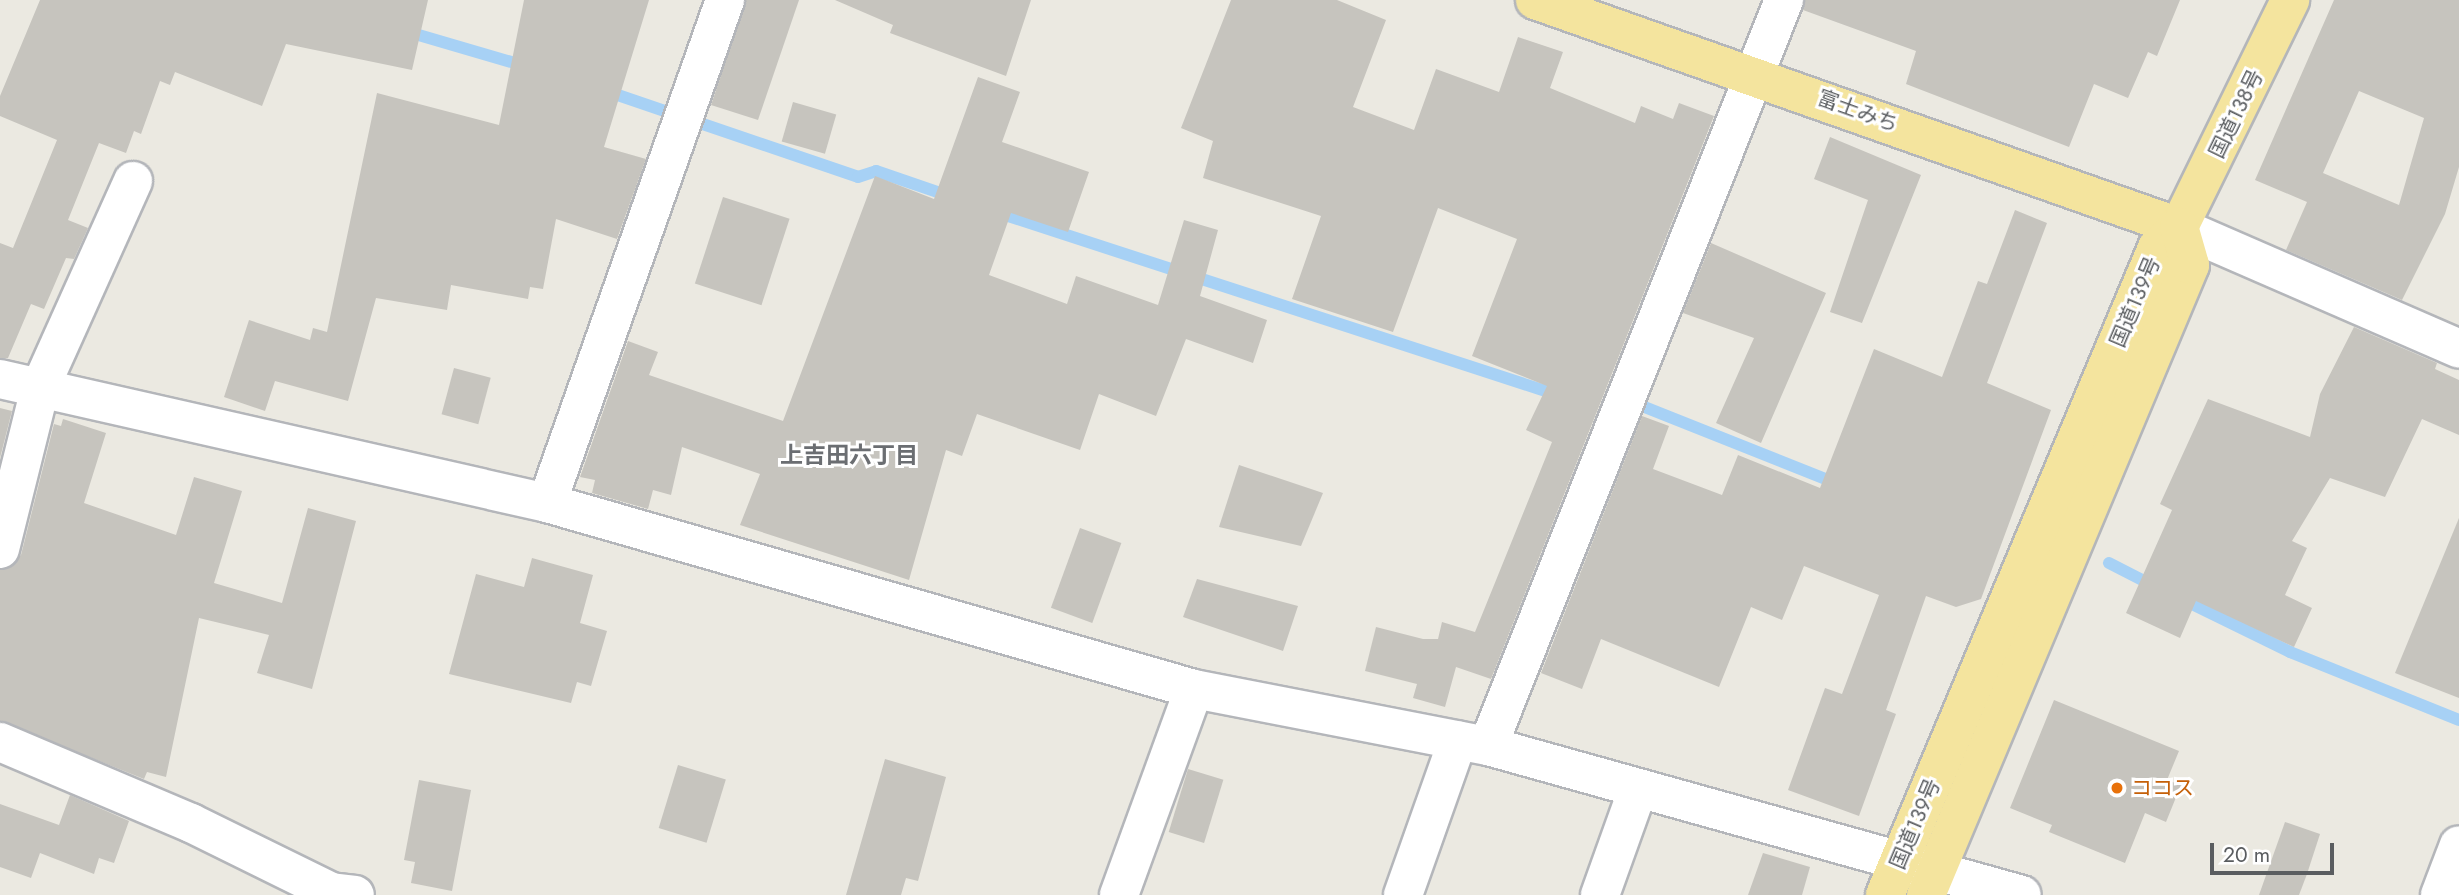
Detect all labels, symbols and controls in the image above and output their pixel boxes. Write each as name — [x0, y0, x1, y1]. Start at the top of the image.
street label: 国道138号 — [2204, 66, 2268, 162]
street label: 富士みち — [1814, 85, 1902, 137]
street label: 国道139号 — [2105, 253, 2165, 351]
district label: 上吉田六丁目 — [780, 441, 918, 469]
street label: 国道139号 — [1885, 775, 1945, 873]
place label: ココス — [2131, 775, 2194, 801]
marker: ココス — [2109, 780, 2125, 796]
scale bar — [2214, 828, 2338, 872]
text: 20 m — [2223, 840, 2270, 870]

